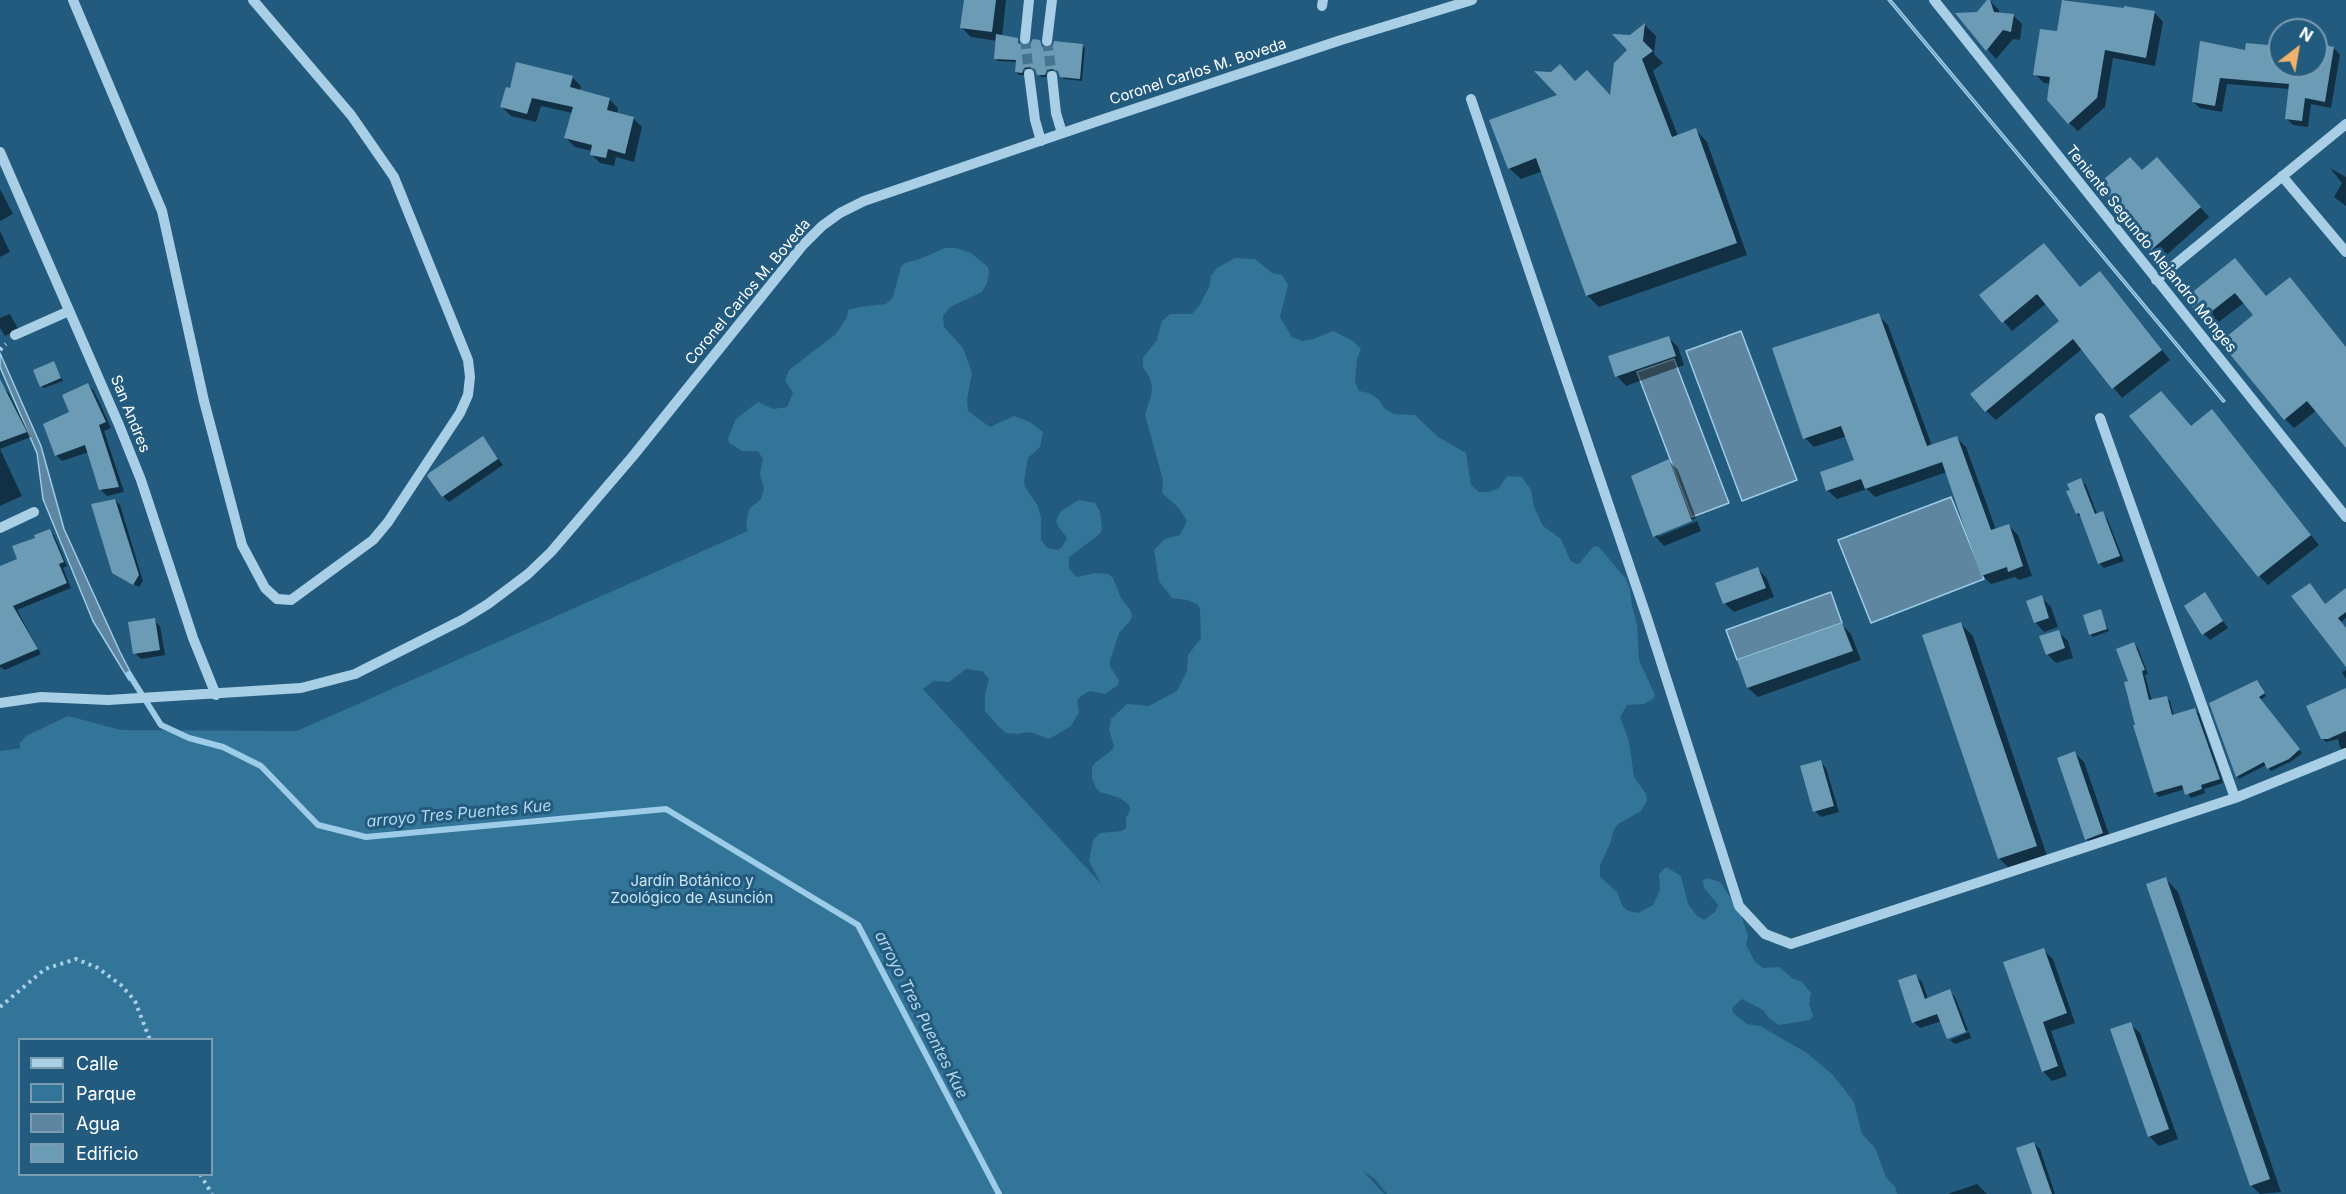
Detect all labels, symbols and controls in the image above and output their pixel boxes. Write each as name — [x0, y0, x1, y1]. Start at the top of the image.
north arrow — [2268, 18, 2328, 78]
text: N — [2296, 23, 2317, 46]
street label: Coronel Carlos M. Boveda — [1107, 35, 1289, 109]
street label: Teniente Segundo Alejandro Monges — [2062, 142, 2240, 356]
street label: Coronel Carlos M. Boveda — [682, 215, 814, 369]
street label: San Andres — [106, 373, 154, 455]
water label: arroyo Tres Puentes Kue — [366, 796, 552, 832]
park label: Jardín Botánico y Zoológico de Asunción — [611, 872, 773, 907]
water label: arroyo Tres Puentes Kue — [870, 928, 972, 1102]
legend — [18, 1038, 213, 1176]
text: Calle — [76, 1053, 118, 1074]
text: Parque — [76, 1083, 136, 1104]
text: Agua — [76, 1113, 120, 1134]
text: Edificio — [76, 1143, 139, 1164]

